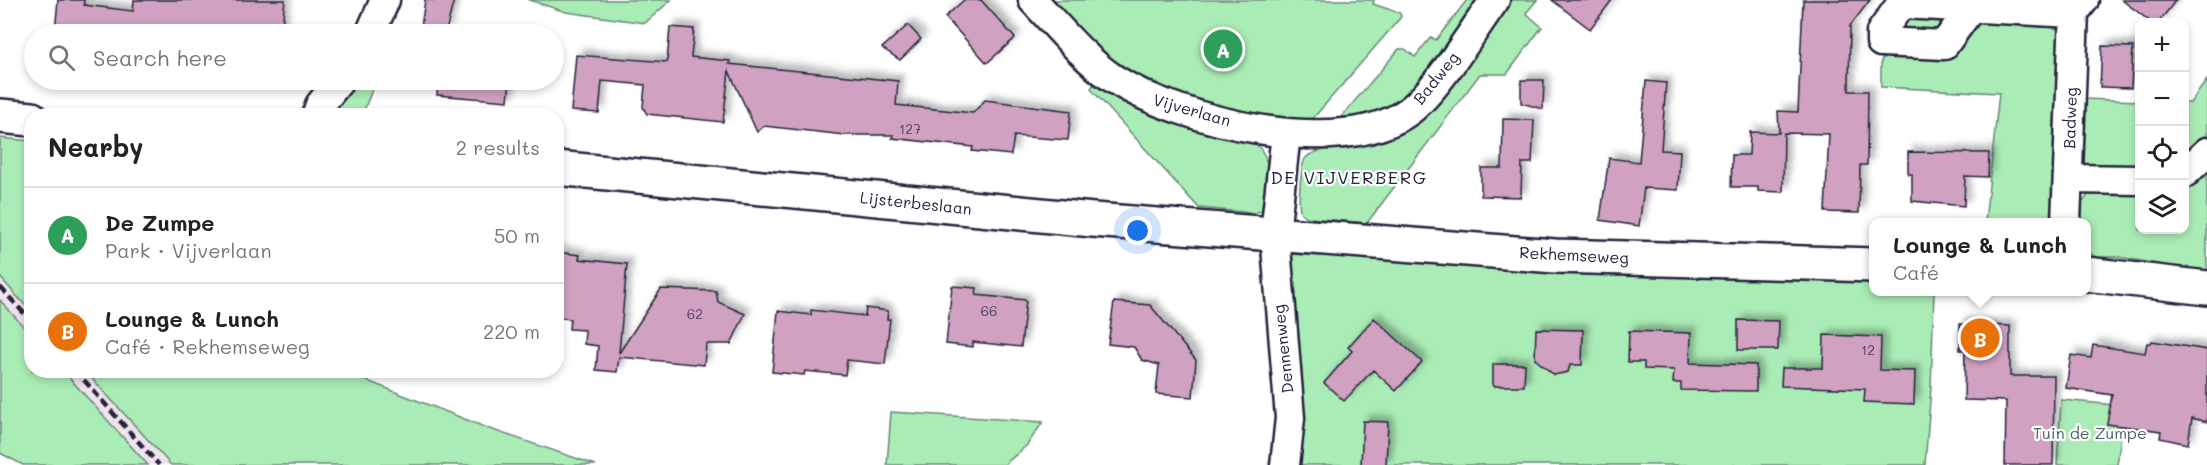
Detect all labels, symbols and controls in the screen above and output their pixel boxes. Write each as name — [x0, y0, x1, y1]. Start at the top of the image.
map controls — [2135, 18, 2189, 234]
button: + — [2135, 18, 2189, 72]
search box — [24, 24, 564, 90]
pin: A — [1204, 26, 1242, 72]
icon: search — [45, 41, 78, 74]
text: Search here — [93, 43, 227, 72]
street label: Badweg — [1408, 47, 1463, 108]
button: − — [2135, 72, 2189, 126]
street label: Badweg — [2058, 87, 2081, 149]
street label: Vijverlaan — [1151, 88, 1233, 131]
house number: 127 — [899, 119, 921, 138]
button: locate — [2135, 126, 2189, 180]
text: Nearby — [48, 130, 143, 164]
text: 2 results — [456, 134, 540, 160]
district label: DE VIJVERBERG — [1270, 165, 1428, 189]
button: layers — [2135, 180, 2189, 234]
street label: Lijsterbeslaan — [859, 186, 973, 219]
text: De Zumpe — [105, 208, 214, 237]
your location — [1123, 216, 1152, 245]
popup — [1869, 218, 2091, 296]
text: A — [61, 222, 74, 248]
text: 50 m — [494, 222, 540, 248]
text: Lounge & Lunch — [1893, 230, 2067, 259]
text: Park · Vijverlaan — [105, 237, 272, 263]
street label: Rekhemseweg — [1519, 241, 1629, 268]
text: Café — [1893, 259, 1939, 285]
house number: 66 — [981, 301, 997, 320]
text: Lounge & Lunch — [105, 304, 279, 333]
house number: 62 — [687, 304, 703, 323]
street label: Dennenweg — [1267, 304, 1298, 394]
pin: B — [1960, 316, 2000, 360]
text: B — [61, 318, 74, 344]
text: 220 m — [483, 318, 540, 344]
text: Café · Rekhemseweg — [105, 333, 310, 359]
house number: 12 — [1861, 340, 1875, 359]
park label: Tuin de Zumpe — [2033, 422, 2147, 443]

